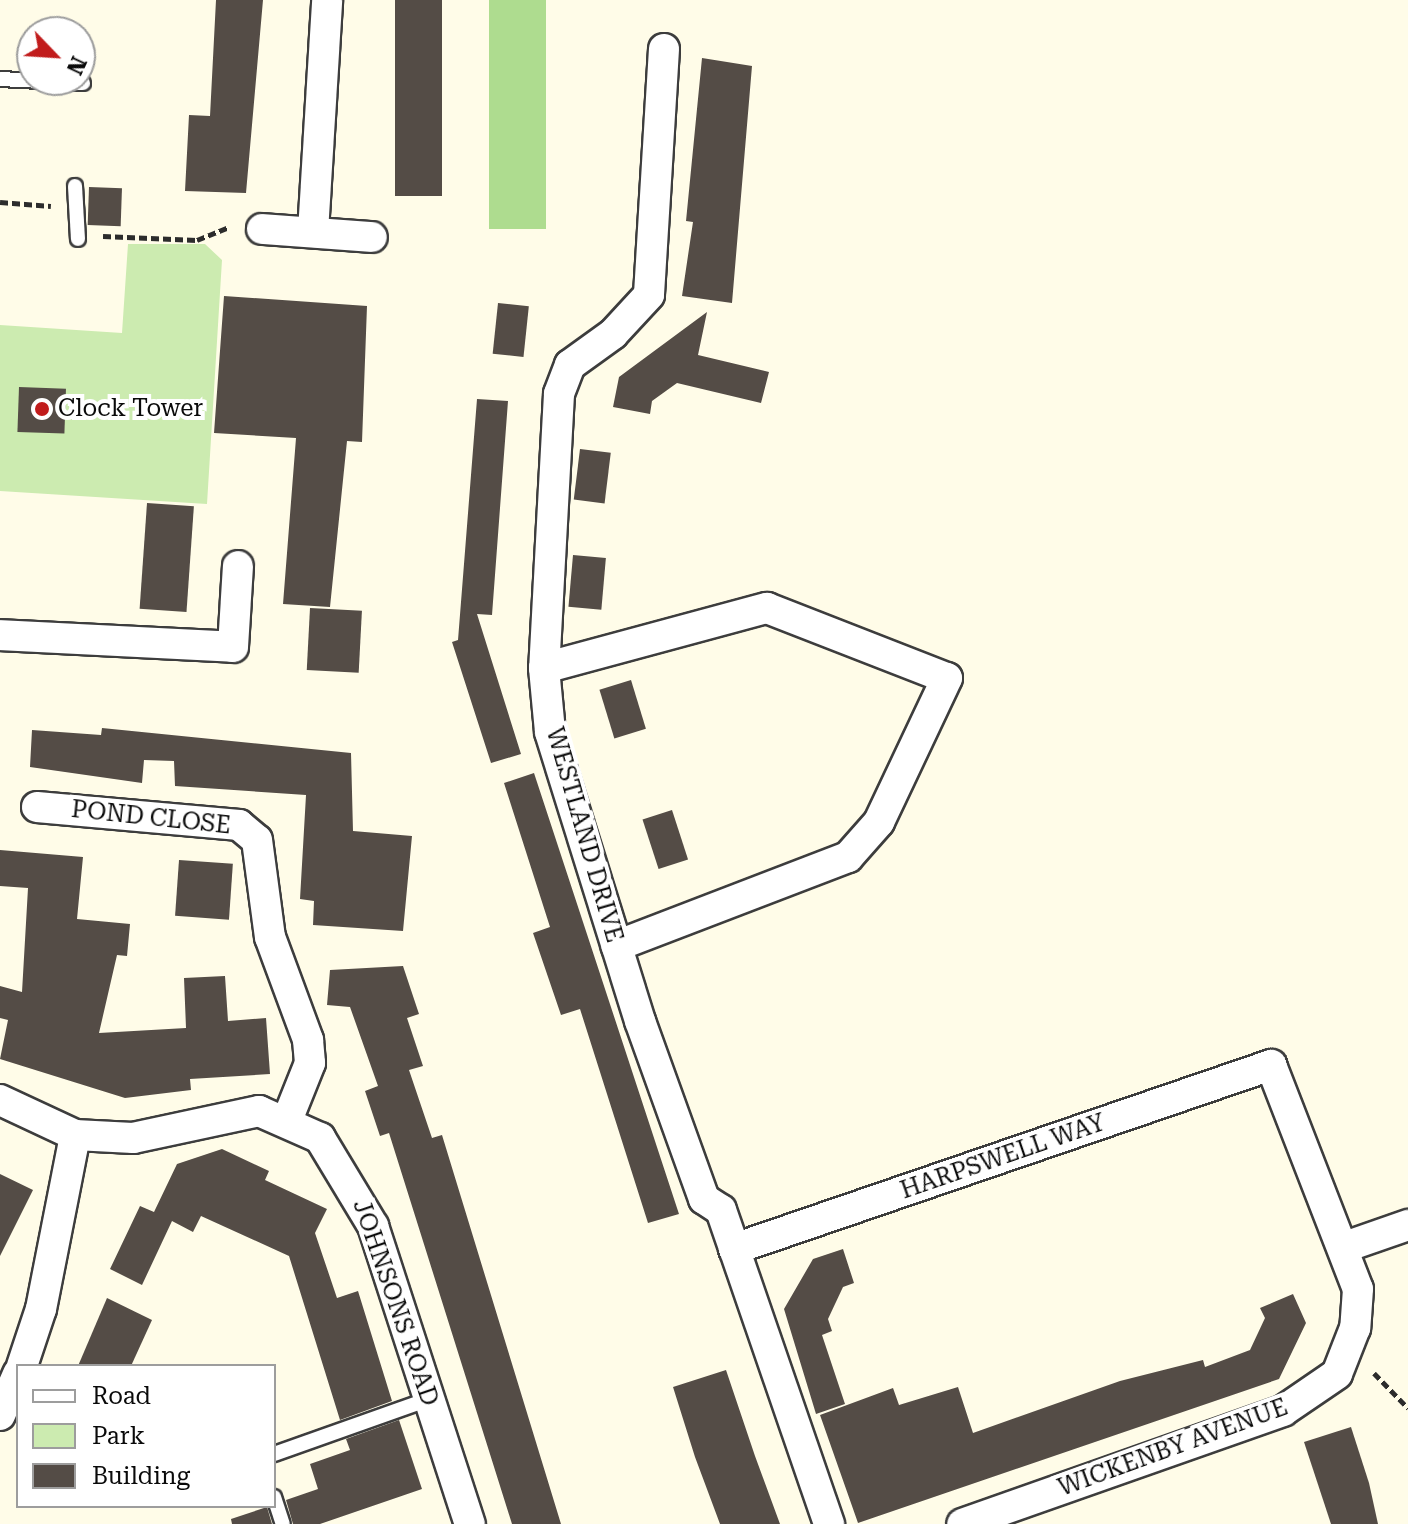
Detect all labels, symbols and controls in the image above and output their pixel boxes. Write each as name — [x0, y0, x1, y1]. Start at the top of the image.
north arrow — [16, 16, 96, 96]
text: N — [61, 53, 91, 78]
place label: Clock Tower — [58, 395, 203, 423]
marker: Clock Tower — [33, 400, 51, 418]
street label: WESTLAND DRIVE — [540, 724, 628, 946]
street label: POND CLOSE — [70, 795, 232, 841]
street label: HARPSWELL WAY — [897, 1108, 1109, 1206]
street label: JOHNSONS ROAD — [346, 1196, 444, 1410]
legend — [16, 1364, 276, 1508]
text: Road — [92, 1382, 151, 1410]
street label: WICKENBY AVENUE — [1054, 1393, 1292, 1503]
text: Park — [92, 1422, 145, 1450]
text: Building — [92, 1462, 190, 1490]

